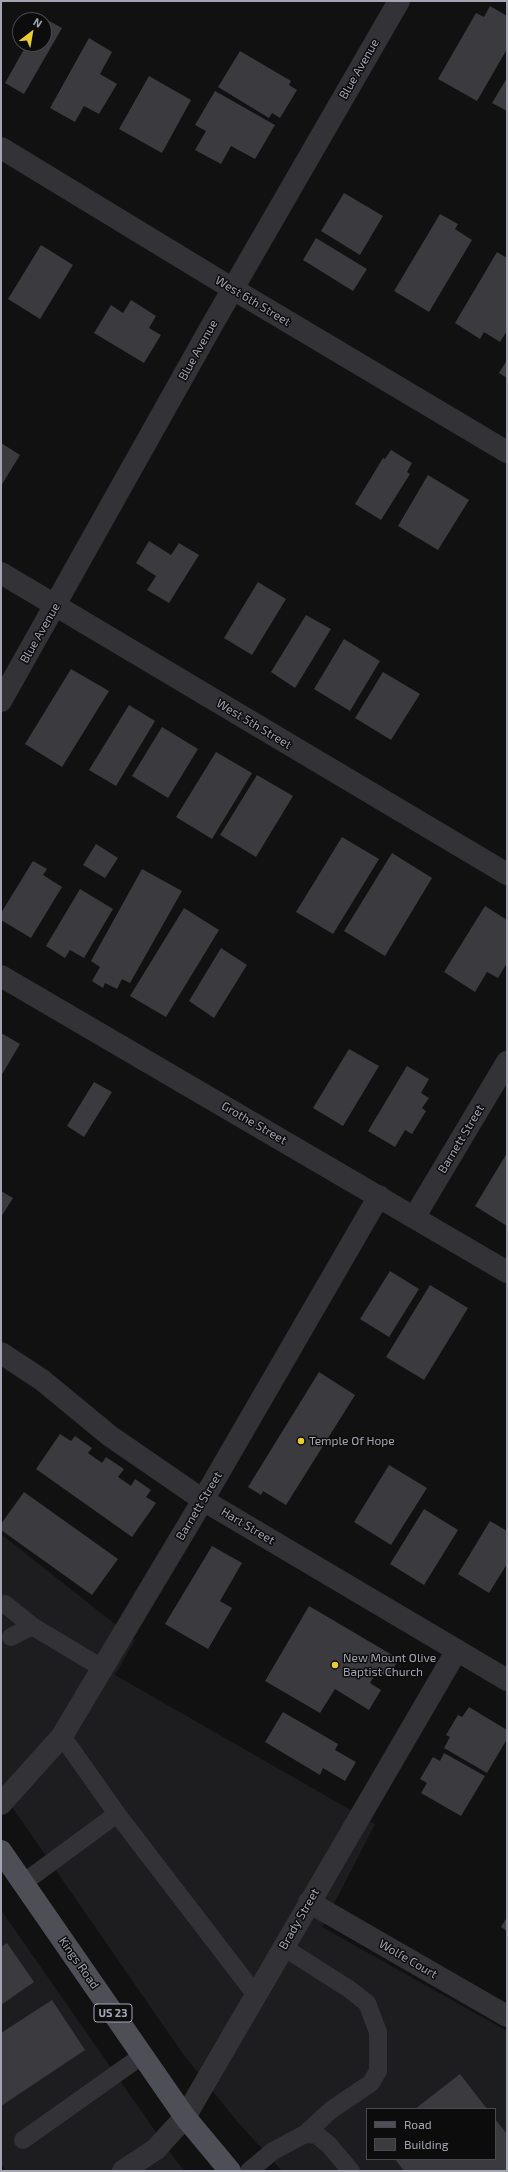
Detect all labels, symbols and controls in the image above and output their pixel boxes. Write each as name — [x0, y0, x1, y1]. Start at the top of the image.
north arrow — [12, 12, 52, 52]
text: N — [31, 15, 45, 30]
street label: Blue Avenue — [336, 36, 382, 102]
street label: West 6th Street — [213, 273, 293, 329]
street label: Blue Avenue — [175, 317, 221, 383]
street label: Blue Avenue — [17, 600, 63, 666]
street label: West 5th Street — [214, 696, 294, 752]
street label: Grothe Street — [219, 1099, 289, 1147]
street label: Barnett Street — [435, 1102, 487, 1176]
place label: Temple Of Hope — [309, 1434, 395, 1448]
marker: Temple Of Hope — [296, 1436, 306, 1446]
street label: Barnett Street — [173, 1469, 225, 1543]
street label: Hart Street — [219, 1504, 277, 1548]
place label: New Mount Olive Baptist Church — [343, 1651, 436, 1679]
marker: New Mount Olive Baptist Church — [330, 1660, 340, 1670]
street label: Brady Street — [276, 1886, 322, 1952]
street label: Kings Road — [56, 1934, 102, 1992]
street label: Wolfe Court — [376, 1937, 440, 1981]
road number: US 23 — [94, 2004, 132, 2022]
legend — [366, 2108, 496, 2160]
text: Road — [404, 2117, 432, 2131]
text: Building — [404, 2137, 448, 2151]

